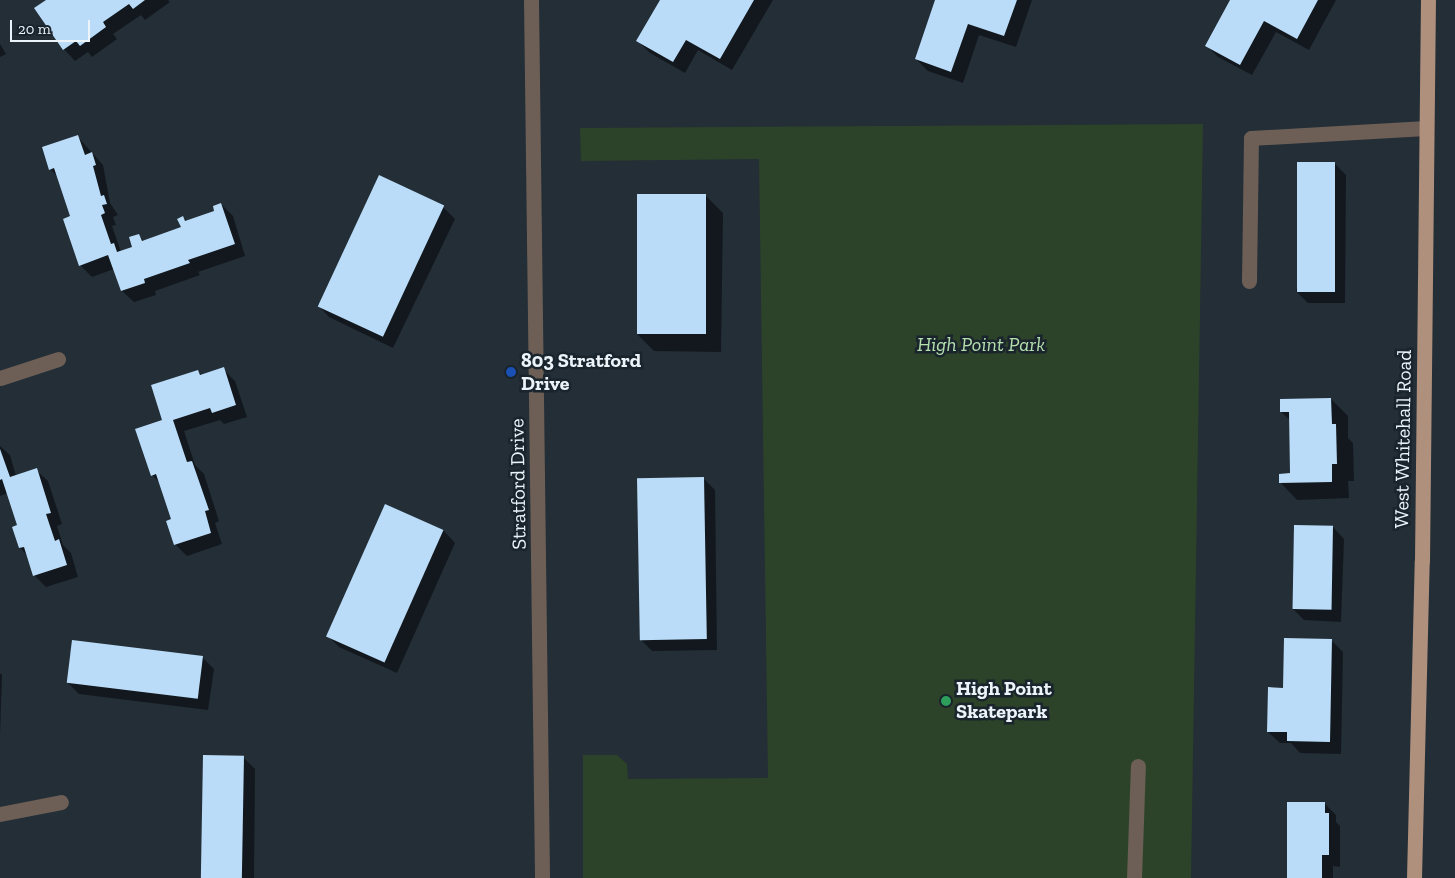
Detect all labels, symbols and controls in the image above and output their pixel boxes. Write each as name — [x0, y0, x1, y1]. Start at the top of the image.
scale bar — [12, 10, 92, 42]
text: 20 m — [18, 20, 51, 38]
park label: High Point Park — [917, 332, 1045, 356]
place label: 803 Stratford Drive — [521, 349, 641, 396]
street label: West Whitehall Road — [1389, 349, 1417, 529]
marker: 803 Stratford Drive — [505, 366, 517, 378]
street label: Stratford Drive — [505, 418, 531, 550]
place label: High Point Skatepark — [956, 677, 1052, 724]
marker: High Point Skatepark — [940, 695, 952, 707]

